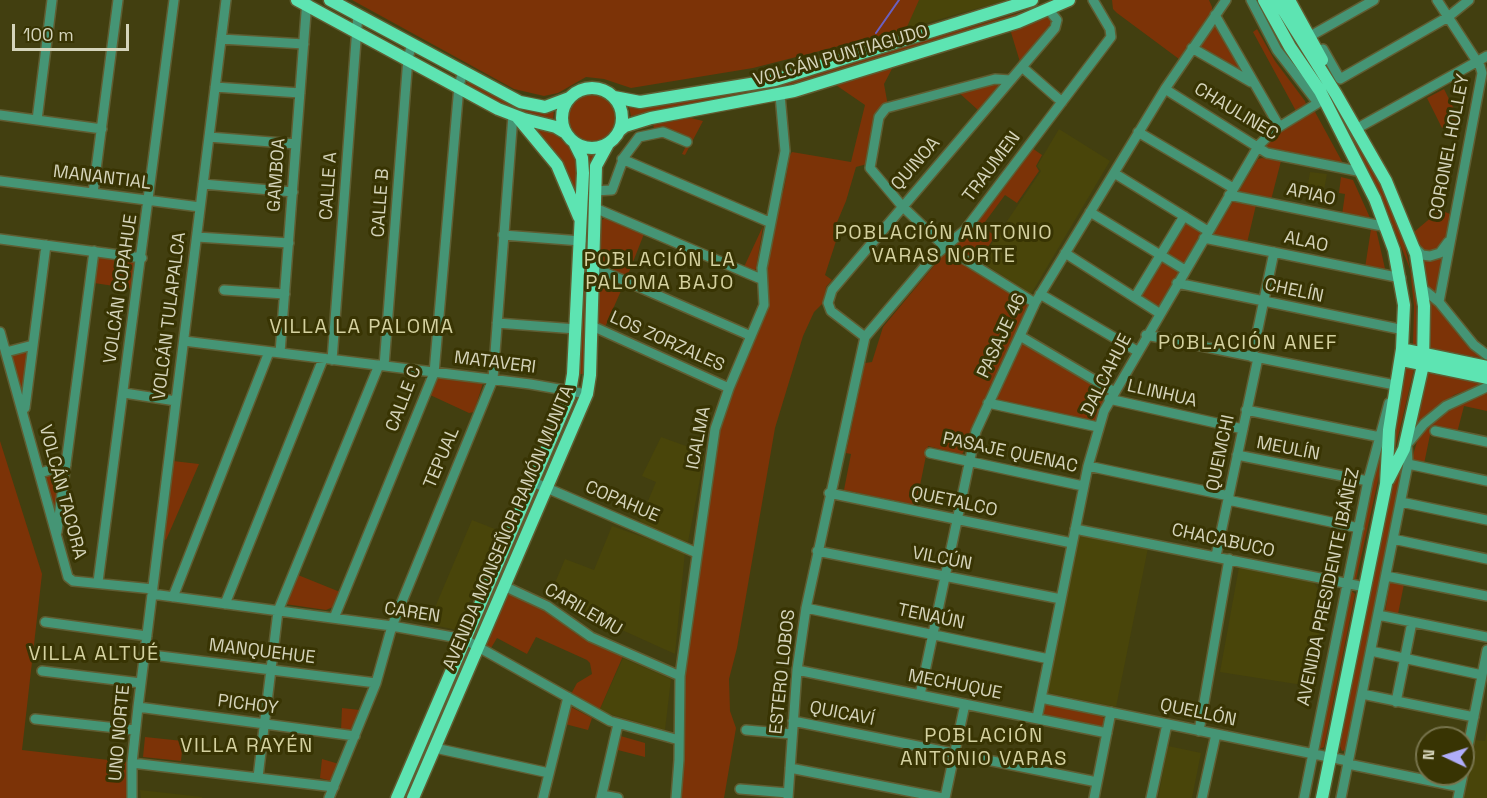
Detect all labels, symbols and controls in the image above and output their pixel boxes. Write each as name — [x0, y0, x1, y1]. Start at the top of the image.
scale bar — [15, 12, 132, 50]
street label: VOLCÁN PUNTIAGUDO — [751, 21, 931, 91]
text: 100 m — [23, 23, 74, 46]
street label: CORONEL HOLLEY — [1425, 72, 1475, 222]
street label: CHAULINEC — [1190, 78, 1282, 146]
street label: TRAUMEN — [958, 127, 1026, 207]
street label: QUINOA — [887, 133, 945, 195]
street label: GAMBOA — [264, 137, 290, 213]
street label: CALLE A — [316, 151, 342, 221]
street label: MANANTIAL — [52, 161, 152, 195]
street label: CALLE B — [368, 168, 394, 238]
street label: APIAO — [1284, 179, 1338, 211]
street label: VOLCÁN COPAHUE — [100, 213, 142, 365]
district label: POBLACIÓN ANTONIO VARAS NORTE — [835, 222, 1053, 269]
street label: ALAO — [1282, 227, 1330, 257]
street label: VOLCÁN TULAPALCA — [149, 231, 191, 401]
district label: POBLACIÓN LA PALOMA BAJO — [584, 249, 736, 296]
street label: CHELÍN — [1263, 274, 1325, 308]
street label: PASAJE 46 — [973, 290, 1031, 382]
street label: LOS ZORZALES — [606, 307, 728, 377]
district label: VILLA LA PALOMA — [269, 316, 455, 340]
street label: DALCAHUE — [1077, 330, 1137, 420]
district label: POBLACIÓN ANEF — [1158, 332, 1338, 356]
street label: MATAVERI — [453, 347, 537, 379]
street label: CALLE C — [382, 363, 426, 435]
street label: LLINHUA — [1125, 376, 1199, 412]
street label: AVENIDA MONSEÑOR RAMÓN MUNITA — [439, 382, 579, 674]
street label: ICALMA — [682, 405, 716, 471]
street label: QUEMCHI — [1202, 413, 1240, 493]
street label: VOLCÁN TACORA — [34, 422, 90, 562]
street label: TEPUAL — [419, 424, 465, 492]
street label: PASAJE QUENAC — [940, 428, 1080, 478]
street label: MEULÍN — [1255, 432, 1321, 466]
street label: AVENIDA PRESIDENTE IBÁÑEZ — [1293, 466, 1365, 708]
street label: COPAHUE — [582, 477, 662, 527]
street label: QUETALCO — [909, 482, 999, 522]
street label: CHACABUCO — [1170, 520, 1276, 562]
street label: VILCÚN — [910, 543, 974, 575]
street label: CARILEMU — [540, 579, 626, 641]
street label: CAREN — [383, 598, 441, 628]
street label: TENAÚN — [896, 599, 966, 635]
street label: ESTERO LOBOS — [766, 609, 800, 735]
street label: MANQUEHUE — [208, 635, 316, 669]
district label: VILLA ALTUÉ — [28, 643, 160, 667]
street label: MECHUQUE — [906, 665, 1004, 705]
street label: UNO NORTE — [105, 684, 135, 782]
street label: PICHOY — [216, 691, 280, 719]
street label: QUELLÓN — [1158, 694, 1238, 732]
street label: QUICAVÍ — [808, 697, 876, 731]
district label: POBLACIÓN ANTONIO VARAS — [900, 725, 1068, 772]
north arrow — [1415, 726, 1475, 786]
district label: VILLA RAYÉN — [180, 735, 314, 759]
text: N — [1418, 749, 1439, 761]

